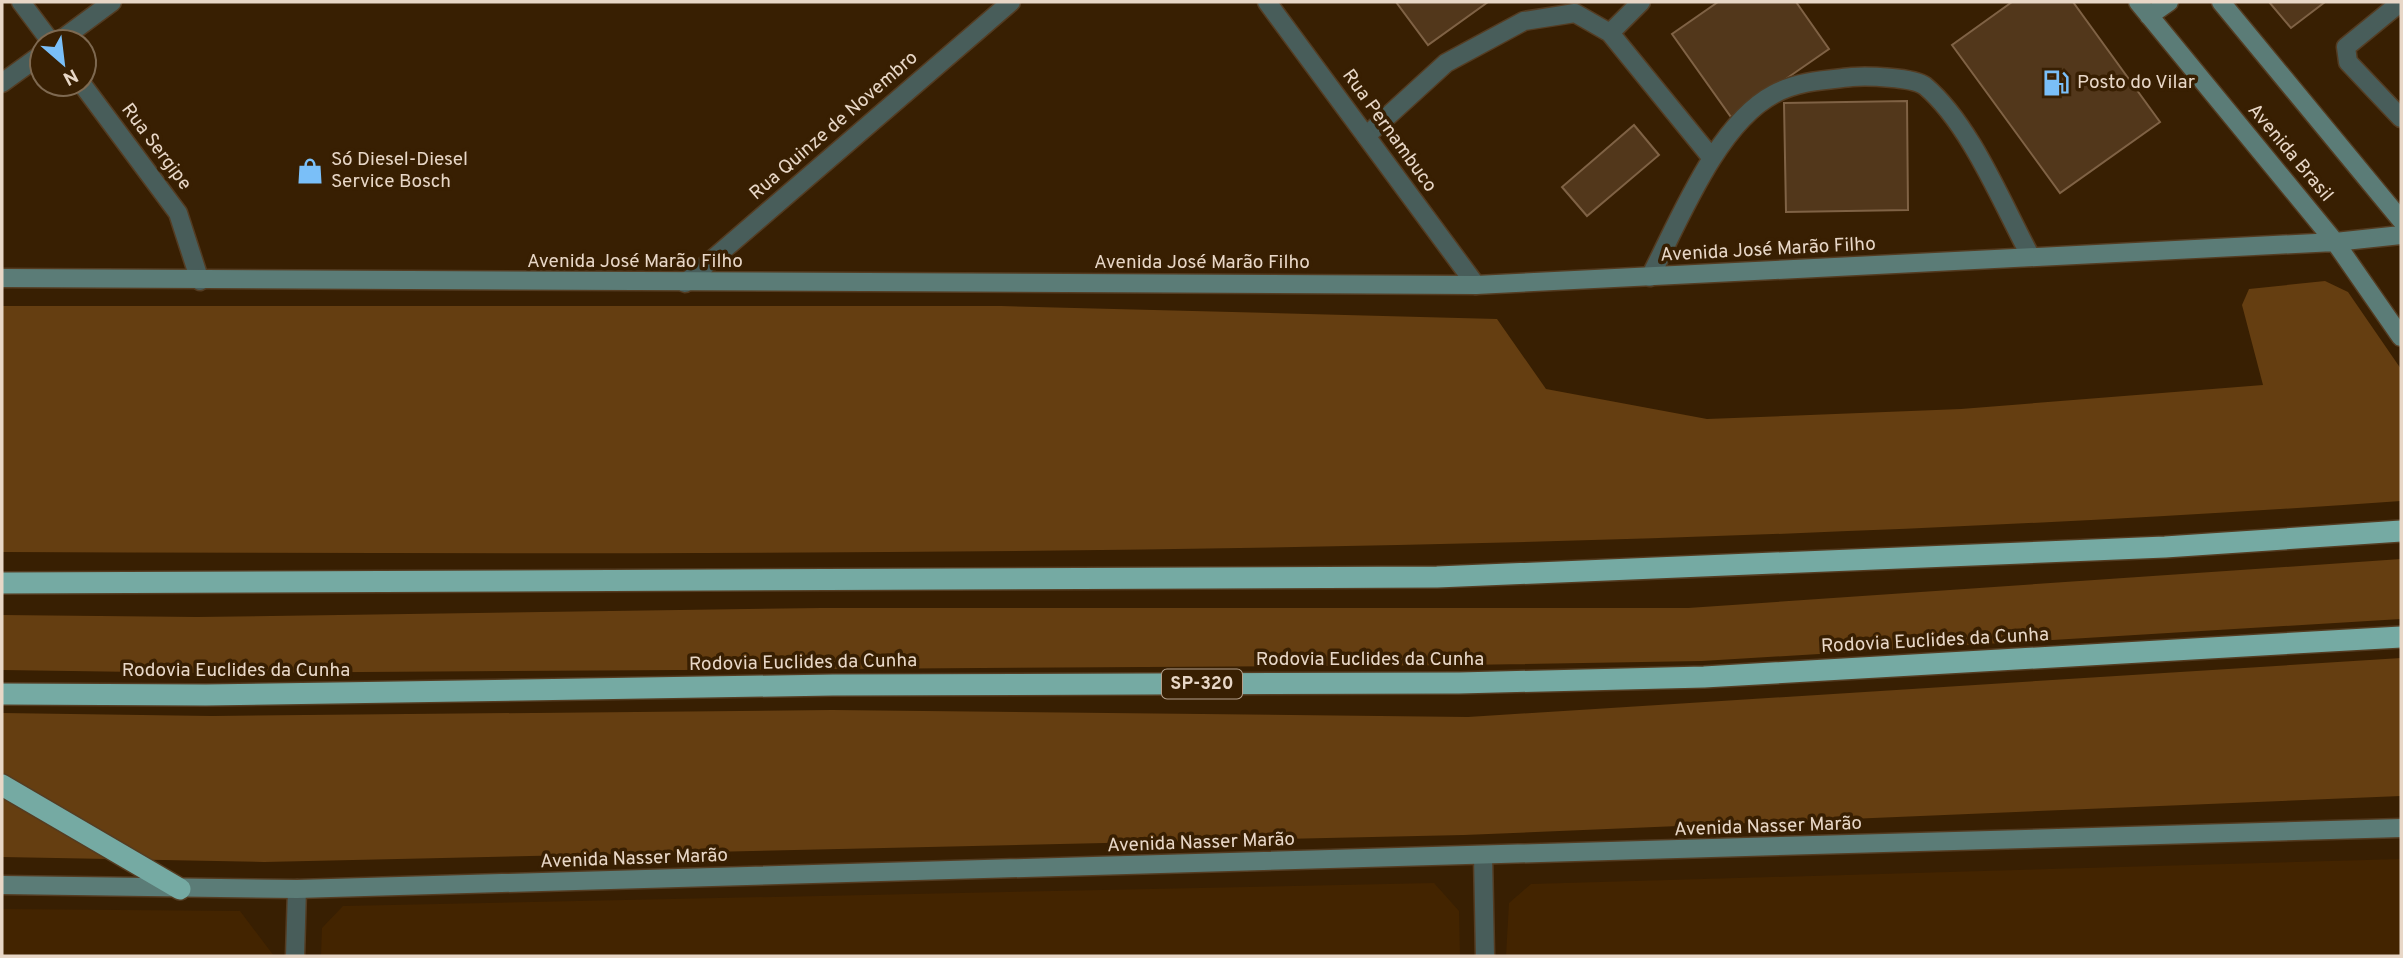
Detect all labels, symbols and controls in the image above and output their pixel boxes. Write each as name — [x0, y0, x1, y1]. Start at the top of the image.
north arrow — [28, 28, 98, 98]
street label: Rua Quinze de Novembro — [745, 46, 923, 206]
text: N — [58, 62, 82, 90]
street label: Rua Pernambuco — [1336, 65, 1442, 197]
fuel station icon: Posto do Vilar — [2041, 68, 2071, 98]
place label: Posto do Vilar — [2077, 71, 2196, 95]
street label: Rua Sergipe — [115, 99, 197, 195]
street label: Avenida Brasil — [2242, 99, 2338, 207]
place label: Só Diesel-Diesel Service Bosch — [331, 148, 468, 194]
shop icon: Só Diesel-Diesel Service Bosch — [295, 156, 325, 186]
street label: Avenida José Marão Filho — [1660, 232, 1876, 268]
street label: Avenida José Marão Filho — [527, 250, 743, 274]
street label: Avenida José Marão Filho — [1094, 251, 1310, 275]
street label: Rodovia Euclides da Cunha — [1820, 623, 2050, 659]
street label: Rodovia Euclides da Cunha — [1256, 648, 1484, 672]
street label: Rodovia Euclides da Cunha — [689, 649, 917, 677]
street label: Rodovia Euclides da Cunha — [122, 659, 350, 683]
road number: SP-320 — [1162, 670, 1242, 698]
street label: Avenida Nasser Marão — [1674, 812, 1862, 842]
street label: Avenida Nasser Marão — [1107, 828, 1295, 858]
street label: Avenida Nasser Marão — [540, 844, 728, 874]

